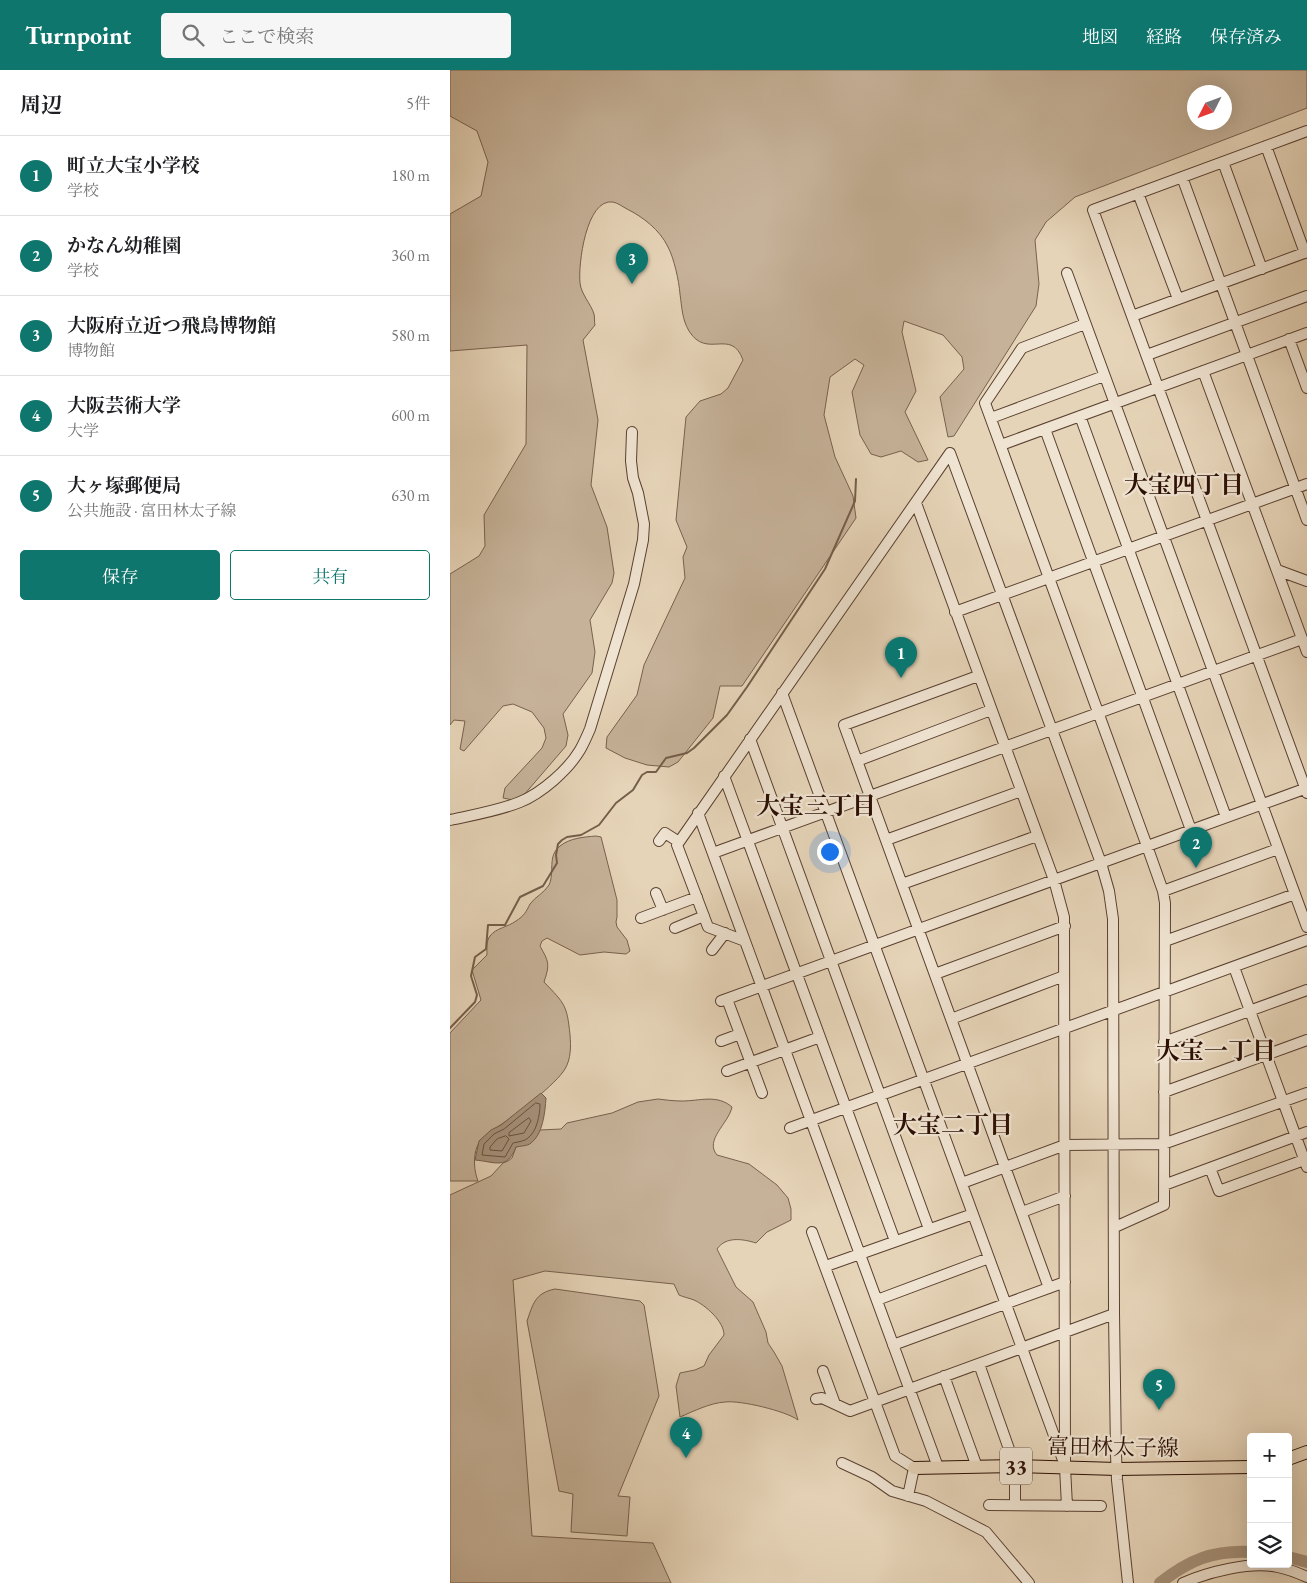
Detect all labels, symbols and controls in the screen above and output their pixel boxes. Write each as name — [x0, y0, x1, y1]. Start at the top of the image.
search box — [161, 13, 511, 58]
text: Turnpoint — [25, 20, 131, 51]
icon: search — [179, 21, 207, 49]
text: ここで検索 — [219, 24, 314, 49]
text: 地図 — [1082, 25, 1118, 48]
text: 経路 — [1146, 25, 1182, 48]
text: 保存済み — [1210, 25, 1282, 48]
north arrow — [1187, 85, 1232, 130]
text: 周辺 — [20, 91, 62, 118]
text: 5件 — [406, 93, 430, 114]
text: 町立大宝小学校 — [67, 153, 200, 178]
text: 1 — [32, 165, 40, 186]
text: 180 m — [391, 165, 430, 186]
text: 学校 — [67, 180, 99, 201]
text: かなん幼稚園 — [67, 233, 181, 258]
pin: 3 — [616, 243, 648, 284]
text: 2 — [32, 245, 40, 266]
text: 360 m — [391, 245, 430, 266]
text: 学校 — [67, 260, 99, 281]
text: 大阪府立近つ飛鳥博物館 — [67, 313, 276, 338]
text: 3 — [32, 325, 40, 346]
text: 580 m — [391, 325, 430, 346]
text: 博物館 — [67, 340, 115, 361]
text: 大阪芸術大学 — [67, 393, 181, 418]
text: 4 — [32, 405, 40, 426]
text: 600 m — [391, 405, 430, 426]
text: 大学 — [67, 420, 99, 441]
district label: 大宝四丁目 — [1124, 469, 1244, 500]
text: 大ヶ塚郵便局 — [67, 473, 181, 498]
text: 5 — [32, 485, 40, 506]
text: 630 m — [391, 485, 430, 506]
text: 公共施設 · 富田林太子線 — [67, 500, 237, 521]
button: 保存 — [20, 550, 220, 600]
button: 共有 — [230, 550, 430, 600]
pin: 1 — [885, 637, 917, 678]
district label: 大宝三丁目 — [756, 790, 876, 821]
pin: 2 — [1180, 827, 1212, 868]
your location — [817, 839, 843, 865]
district label: 大宝一丁目 — [1156, 1035, 1276, 1066]
district label: 大宝二丁目 — [893, 1109, 1013, 1140]
pin: 5 — [1143, 1369, 1175, 1410]
pin: 4 — [670, 1417, 702, 1458]
street label: 富田林太子線 — [1047, 1431, 1179, 1463]
map controls — [1247, 1433, 1292, 1568]
button: + — [1247, 1433, 1292, 1478]
road number: 33 — [1000, 1448, 1032, 1484]
button: − — [1247, 1478, 1292, 1523]
button: layers — [1247, 1523, 1292, 1568]

